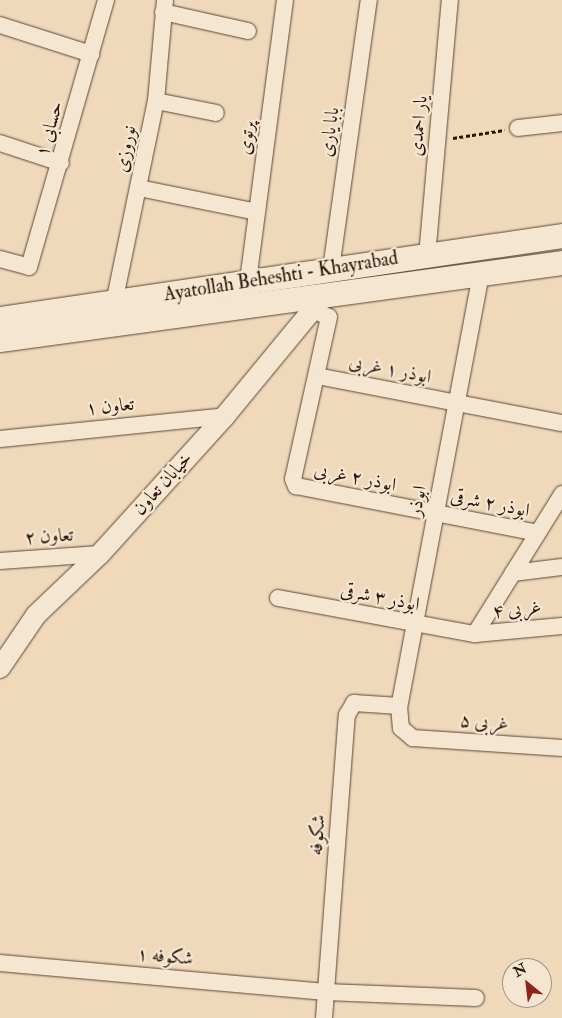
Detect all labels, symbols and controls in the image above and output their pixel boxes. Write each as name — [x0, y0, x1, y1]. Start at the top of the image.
street label: یار احمدی — [405, 95, 433, 157]
street label: حسابی ۱ — [31, 99, 69, 159]
street label: بابا یاری — [315, 106, 345, 158]
street label: پرتوی — [233, 120, 261, 156]
street label: نوروزی — [110, 124, 142, 174]
street label: Ayatollah Beheshti - Khayrabad — [162, 247, 400, 307]
street label: ابوذر ۱ غربی — [347, 351, 433, 389]
street label: تعاون ۱ — [85, 393, 135, 421]
street label: خیابان تعاون — [129, 448, 197, 520]
street label: ابوذر ۲ غربی — [312, 459, 398, 497]
street label: ابوذر — [404, 484, 432, 518]
street label: ابوذر ۲ شرقی — [449, 485, 531, 523]
street label: تعاون ۲ — [24, 524, 74, 550]
street label: ابوذر ۳ شرقی — [339, 579, 421, 617]
street label: غربی ۴ — [492, 596, 542, 624]
street label: غربی ۵ — [459, 710, 509, 736]
street label: شکوفه — [305, 814, 331, 856]
street label: شکوفه ۱ — [136, 943, 194, 971]
north arrow — [502, 958, 552, 1008]
text: N — [510, 960, 530, 981]

